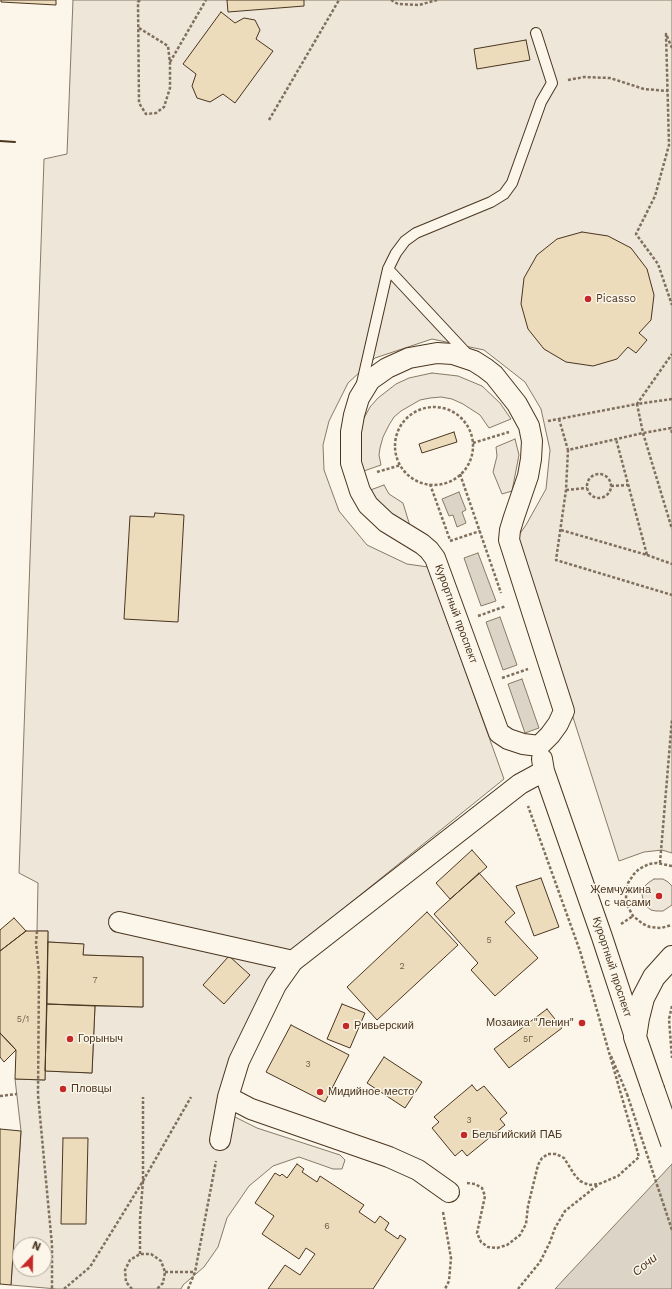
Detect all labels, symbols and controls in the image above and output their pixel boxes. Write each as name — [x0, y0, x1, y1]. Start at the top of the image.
place label: Picasso — [596, 292, 636, 306]
marker: Picasso — [583, 294, 593, 304]
street label: Курортный проспект — [432, 563, 480, 665]
place label: Жемчужина с часами — [590, 883, 651, 909]
marker: Жемчужина с часами — [654, 891, 664, 901]
street label: Курортный проспект — [590, 915, 634, 1019]
house number: 5 — [486, 935, 492, 945]
house number: 2 — [399, 961, 405, 971]
house number: 7 — [92, 975, 98, 985]
house number: 5/1 — [17, 1014, 29, 1024]
place label: Мозаика "Ленин" — [486, 1016, 574, 1030]
marker: Мозаика "Ленин" — [577, 1018, 587, 1028]
place label: Ривьерский — [354, 1019, 414, 1033]
marker: Ривьерский — [341, 1021, 351, 1031]
place label: Горыныч — [78, 1032, 123, 1046]
marker: Горыныч — [65, 1034, 75, 1044]
house number: 5Г — [523, 1034, 533, 1044]
house number: 3 — [305, 1059, 311, 1069]
place label: Пловцы — [71, 1082, 112, 1096]
marker: Пловцы — [58, 1084, 68, 1094]
place label: Мидийное место — [328, 1085, 414, 1099]
marker: Мидийное место — [315, 1087, 325, 1097]
house number: 3 — [466, 1115, 472, 1125]
place label: Бельгийский ПАБ — [472, 1128, 562, 1142]
marker: Бельгийский ПАБ — [459, 1130, 469, 1140]
house number: 6 — [324, 1221, 330, 1231]
north arrow — [12, 1237, 52, 1277]
text: N — [30, 1239, 43, 1254]
water label: Сочи — [630, 1251, 660, 1279]

